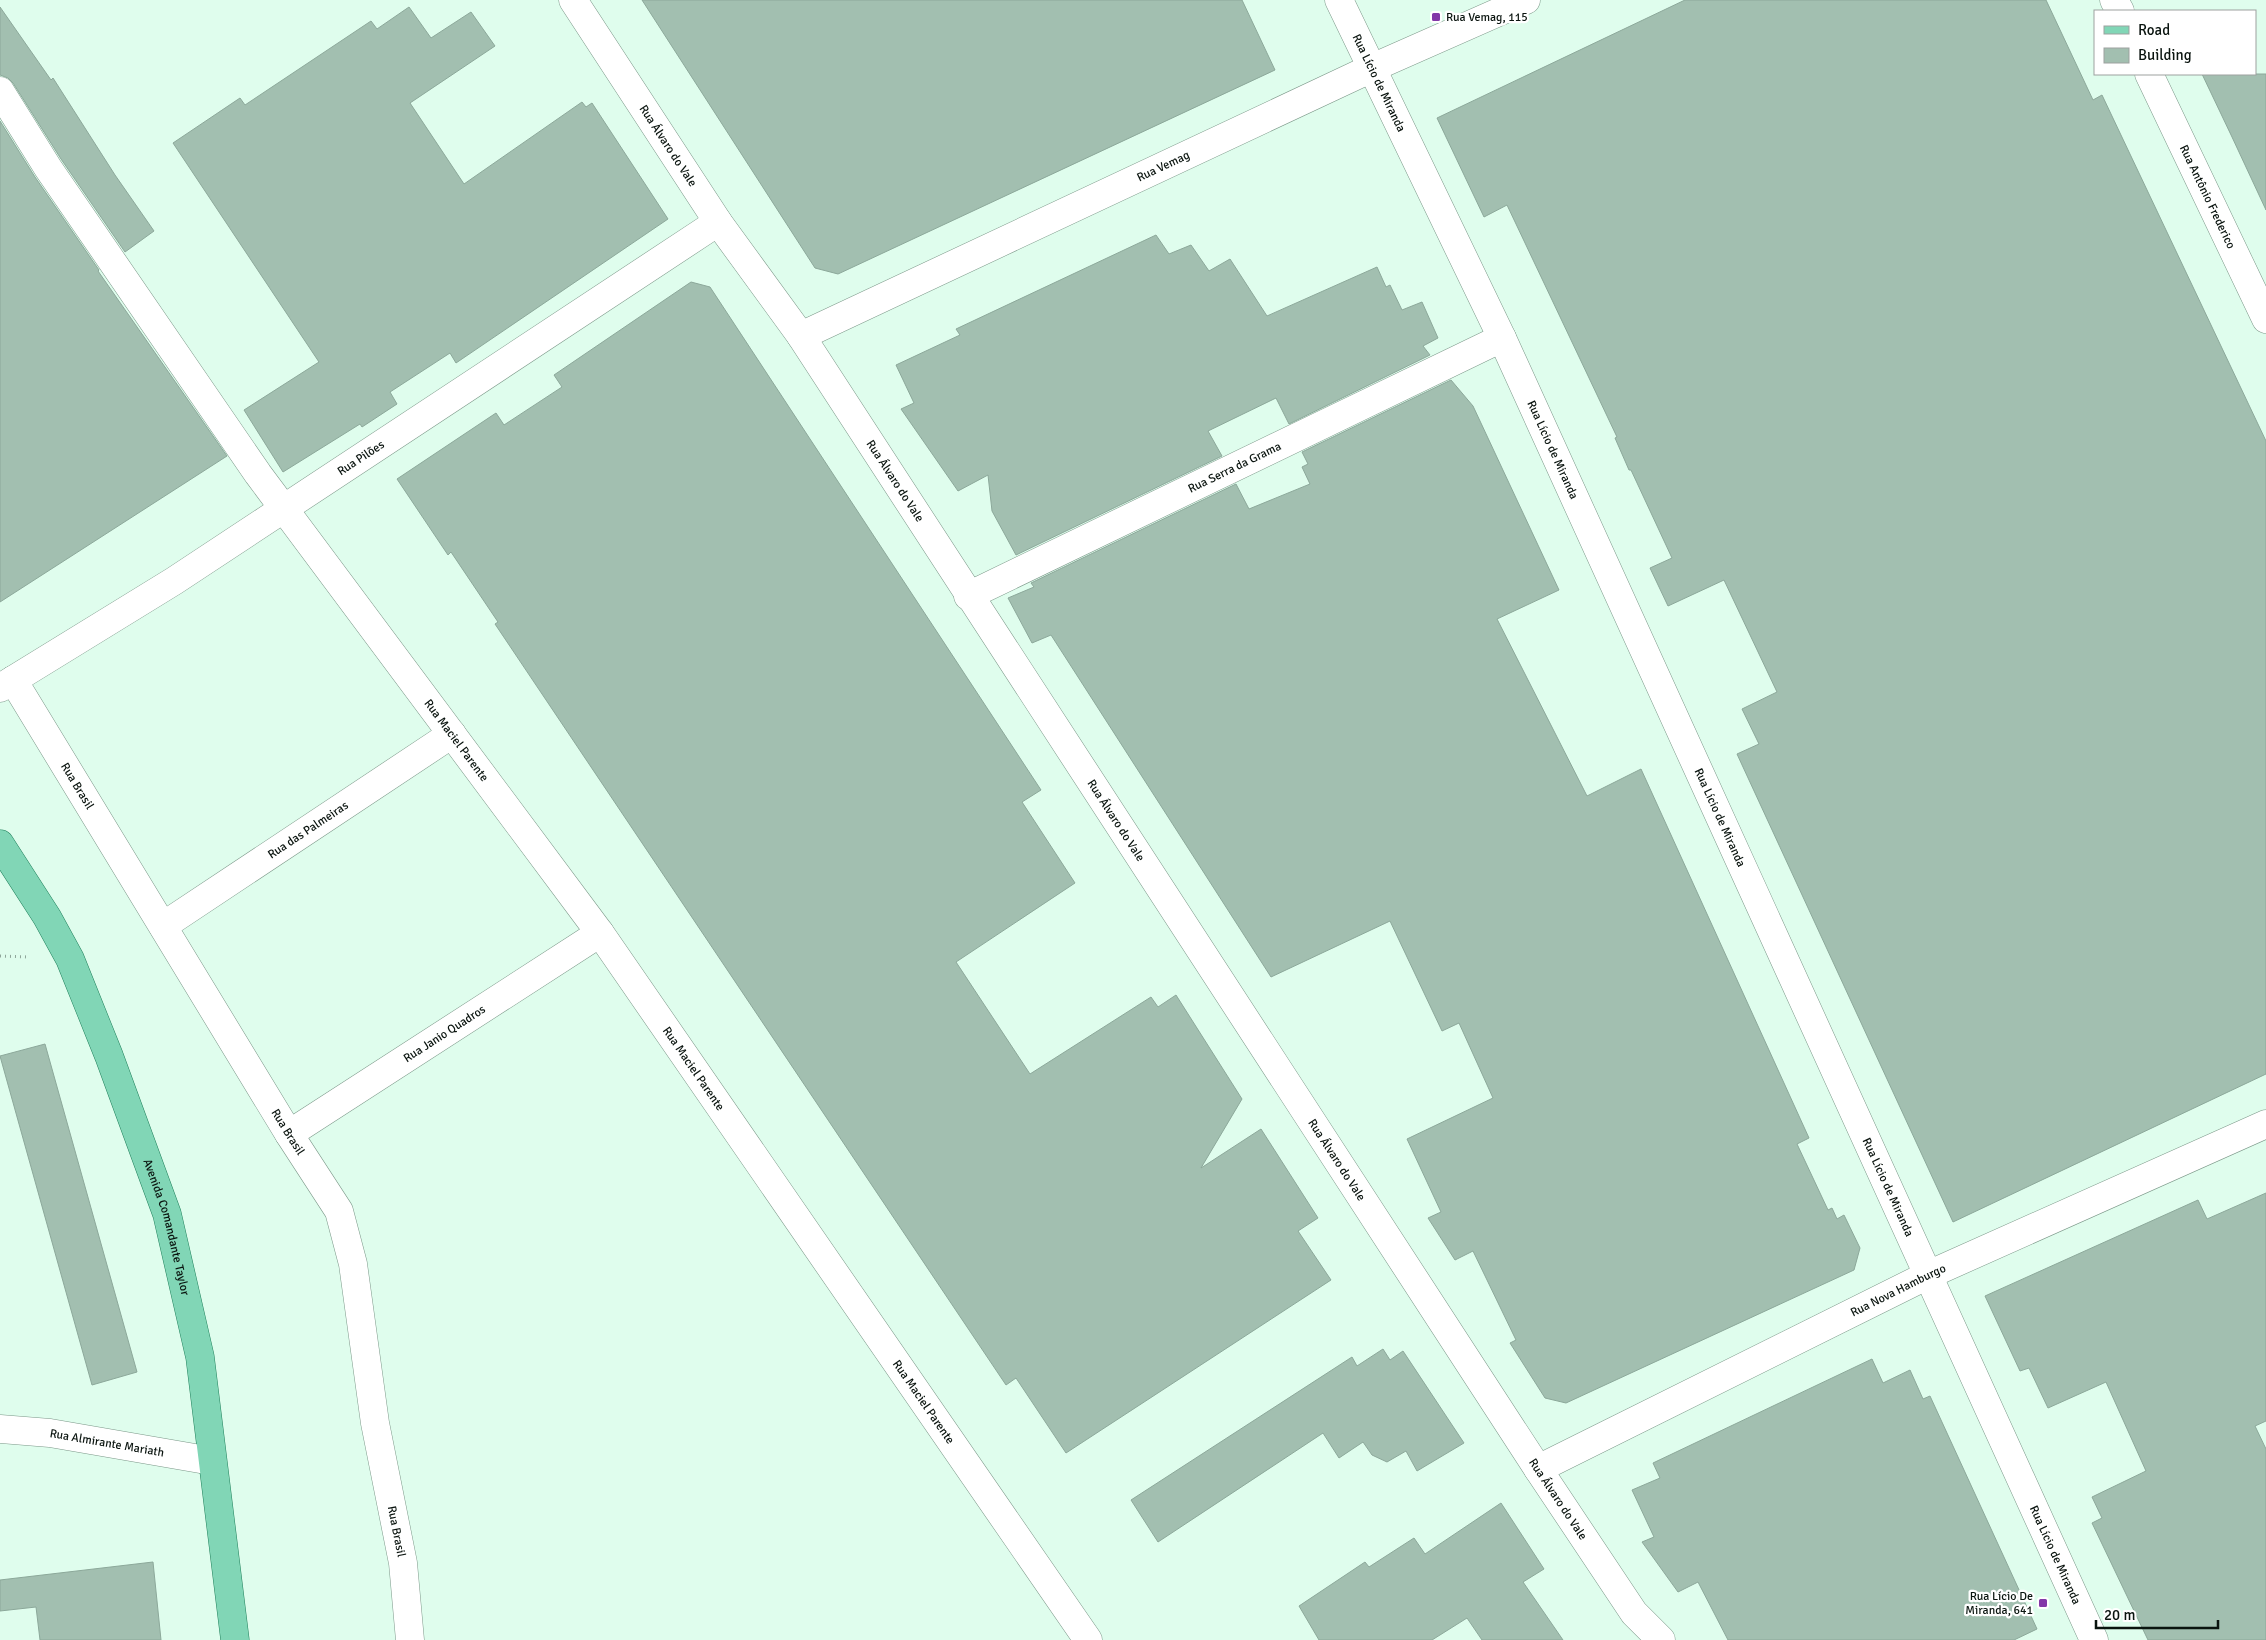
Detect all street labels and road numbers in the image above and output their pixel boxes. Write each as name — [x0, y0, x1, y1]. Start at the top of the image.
street label: Rua Lício de Miranda — [1349, 31, 1409, 134]
street label: Rua Álvaro do Vale — [636, 102, 700, 189]
street label: Rua Antônio Frederico — [2176, 142, 2239, 251]
street label: Rua Vemag — [1134, 147, 1192, 185]
street label: Rua Lício de Miranda — [1524, 398, 1582, 502]
street label: Rua Pilões — [334, 437, 387, 479]
street label: Rua Álvaro do Vale — [863, 437, 927, 525]
street label: Rua Serra da Grama — [1186, 438, 1283, 496]
street label: Rua Maciel Parente — [421, 696, 492, 784]
street label: Rua Brasil — [58, 760, 98, 812]
street label: Rua Lício de Miranda — [1691, 766, 1749, 869]
street label: Rua Álvaro do Vale — [1084, 777, 1148, 864]
street label: Rua das Palmeiras — [265, 798, 351, 862]
street label: Rua Janio Quadros — [401, 1002, 488, 1066]
street label: Rua Maciel Parente — [659, 1024, 728, 1113]
street label: Rua Brasil — [268, 1106, 308, 1158]
street label: Rua Álvaro do Vale — [1305, 1116, 1369, 1204]
street label: Rua Lício de Miranda — [1859, 1135, 1917, 1239]
street label: Avenida Comandante Taylor — [140, 1157, 193, 1297]
street label: Rua Nova Hamburgo — [1848, 1261, 1948, 1320]
street label: Rua Maciel Parente — [889, 1357, 958, 1447]
street label: Rua Almirante Mariath — [49, 1426, 165, 1460]
street label: Rua Álvaro do Vale — [1526, 1456, 1591, 1543]
street label: Rua Lício de Miranda — [2026, 1503, 2084, 1607]
street label: Rua Brasil — [384, 1504, 409, 1559]

